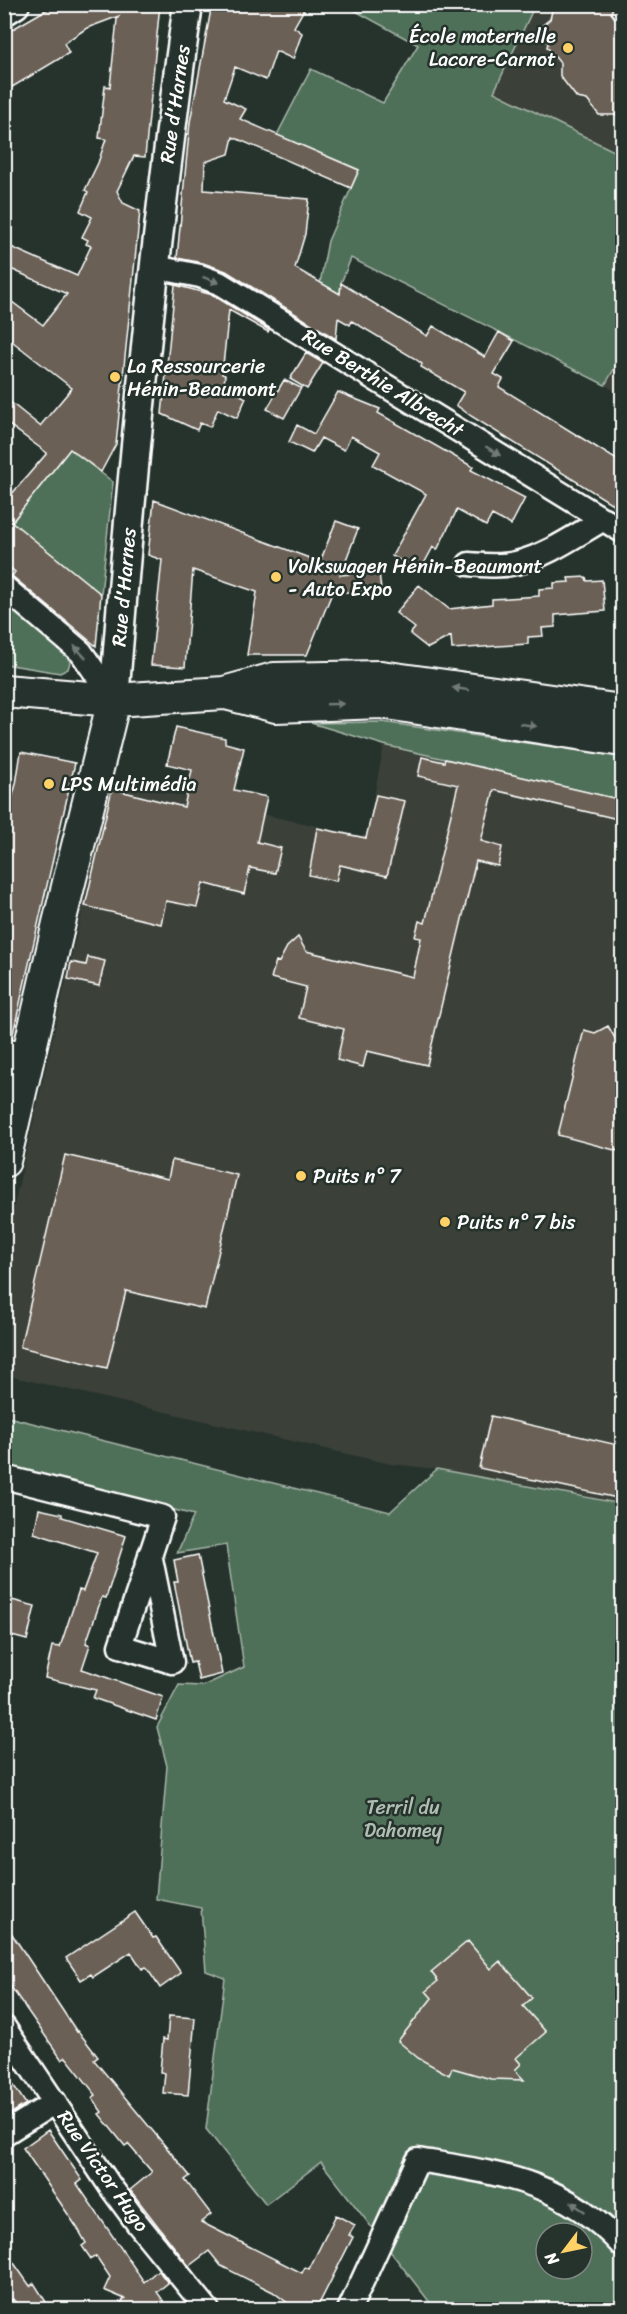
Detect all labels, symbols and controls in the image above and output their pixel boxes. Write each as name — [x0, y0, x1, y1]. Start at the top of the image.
place label: École maternelle Lacore-Carnot — [409, 19, 556, 77]
marker: École maternelle Lacore-Carnot — [561, 41, 575, 55]
street label: Rue d'Harnes — [149, 42, 201, 165]
one-way arrow — [203, 276, 221, 286]
street label: Rue Berthie Albrecht — [295, 319, 472, 447]
place label: La Ressourcerie Hénin-Beaumont — [127, 349, 277, 407]
marker: La Ressourcerie Hénin-Beaumont — [108, 370, 122, 384]
one-way arrow — [485, 445, 501, 456]
street label: Rue d'Harnes — [101, 525, 147, 648]
place label: Volkswagen Hénin-Beaumont - Auto Expo — [288, 549, 542, 607]
marker: Volkswagen Hénin-Beaumont - Auto Expo — [269, 570, 283, 584]
one-way arrow — [73, 645, 87, 660]
one-way arrow — [451, 684, 470, 693]
one-way arrow — [325, 699, 344, 708]
one-way arrow — [518, 721, 537, 730]
place label: LPS Multimédia — [61, 767, 197, 802]
marker: LPS Multimédia — [42, 777, 56, 791]
place label: Puits n° 7 — [313, 1159, 402, 1194]
marker: Puits n° 7 — [294, 1169, 308, 1183]
place label: Puits n° 7 bis — [457, 1205, 576, 1240]
marker: Puits n° 7 bis — [438, 1215, 452, 1229]
park label: Terril du Dahomey — [364, 1790, 443, 1848]
street label: Rue Victor Hugo — [48, 2102, 158, 2240]
one-way arrow — [571, 2201, 587, 2213]
north arrow — [534, 2221, 594, 2281]
text: N — [536, 2246, 567, 2272]

